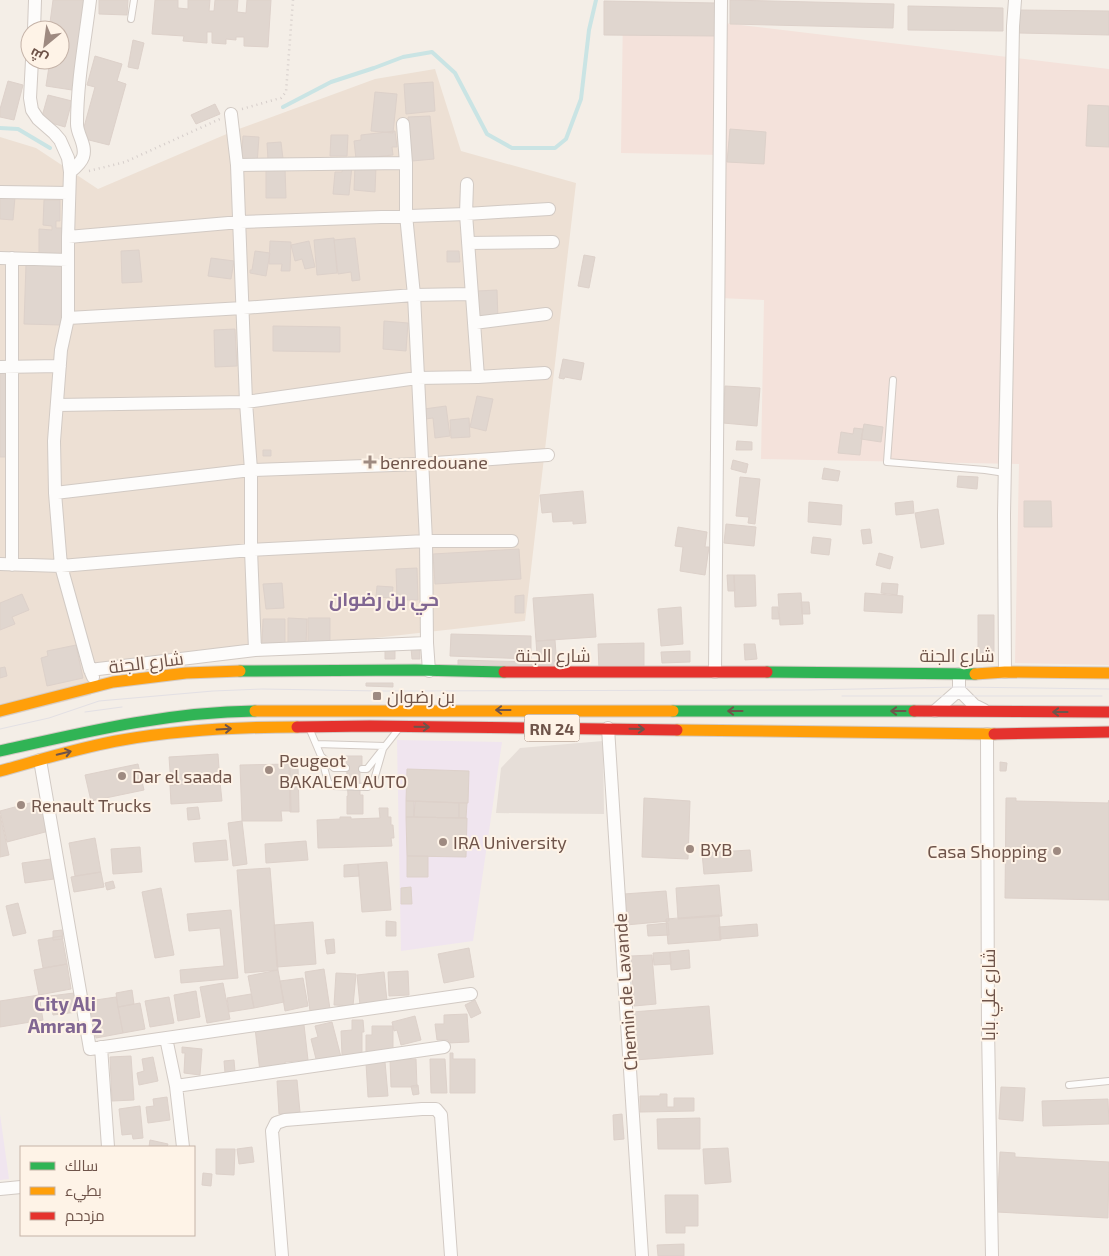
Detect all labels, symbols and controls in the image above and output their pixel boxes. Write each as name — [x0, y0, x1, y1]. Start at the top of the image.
north arrow — [20, 20, 70, 70]
text: ش — [26, 44, 51, 69]
place label: benredouane — [380, 451, 488, 473]
marker: benredouane — [364, 456, 376, 468]
district label: حي بن رضوان — [329, 587, 439, 615]
street label: شارع الجنة — [515, 644, 591, 668]
street label: شارع الجنة — [919, 644, 995, 668]
street label: شارع الجنة — [107, 646, 185, 679]
place label: بن رضوان — [387, 685, 455, 708]
marker: بن رضوان — [371, 690, 383, 702]
one-way arrow — [495, 705, 512, 715]
one-way arrow — [728, 706, 744, 716]
one-way arrow — [890, 706, 906, 716]
one-way arrow — [1053, 707, 1069, 717]
road number: RN 24 — [524, 714, 580, 741]
one-way arrow — [413, 722, 429, 732]
one-way arrow — [628, 724, 644, 734]
one-way arrow — [216, 725, 232, 734]
one-way arrow — [55, 748, 71, 757]
place label: Peugeot BAKALEM AUTO — [279, 749, 407, 792]
marker: Peugeot BAKALEM AUTO — [263, 764, 275, 776]
place label: Dar el saada — [132, 765, 232, 787]
marker: Dar el saada — [116, 770, 128, 782]
place label: Renault Trucks — [31, 794, 151, 816]
marker: Renault Trucks — [15, 799, 27, 811]
place label: IRA University — [453, 831, 567, 853]
marker: IRA University — [437, 836, 449, 848]
place label: BYB — [700, 838, 732, 860]
place label: Casa Shopping — [927, 840, 1047, 862]
marker: BYB — [684, 843, 696, 855]
marker: Casa Shopping — [1051, 845, 1063, 857]
street label: Chemin de Lavande — [609, 912, 641, 1072]
street label: شارع علي بابا — [977, 949, 1003, 1041]
district label: City Ali Amran 2 — [28, 992, 102, 1037]
legend — [20, 1146, 195, 1236]
text: سالك — [65, 1156, 98, 1174]
text: بطيء — [65, 1181, 102, 1203]
text: مزدحم — [65, 1206, 105, 1226]

